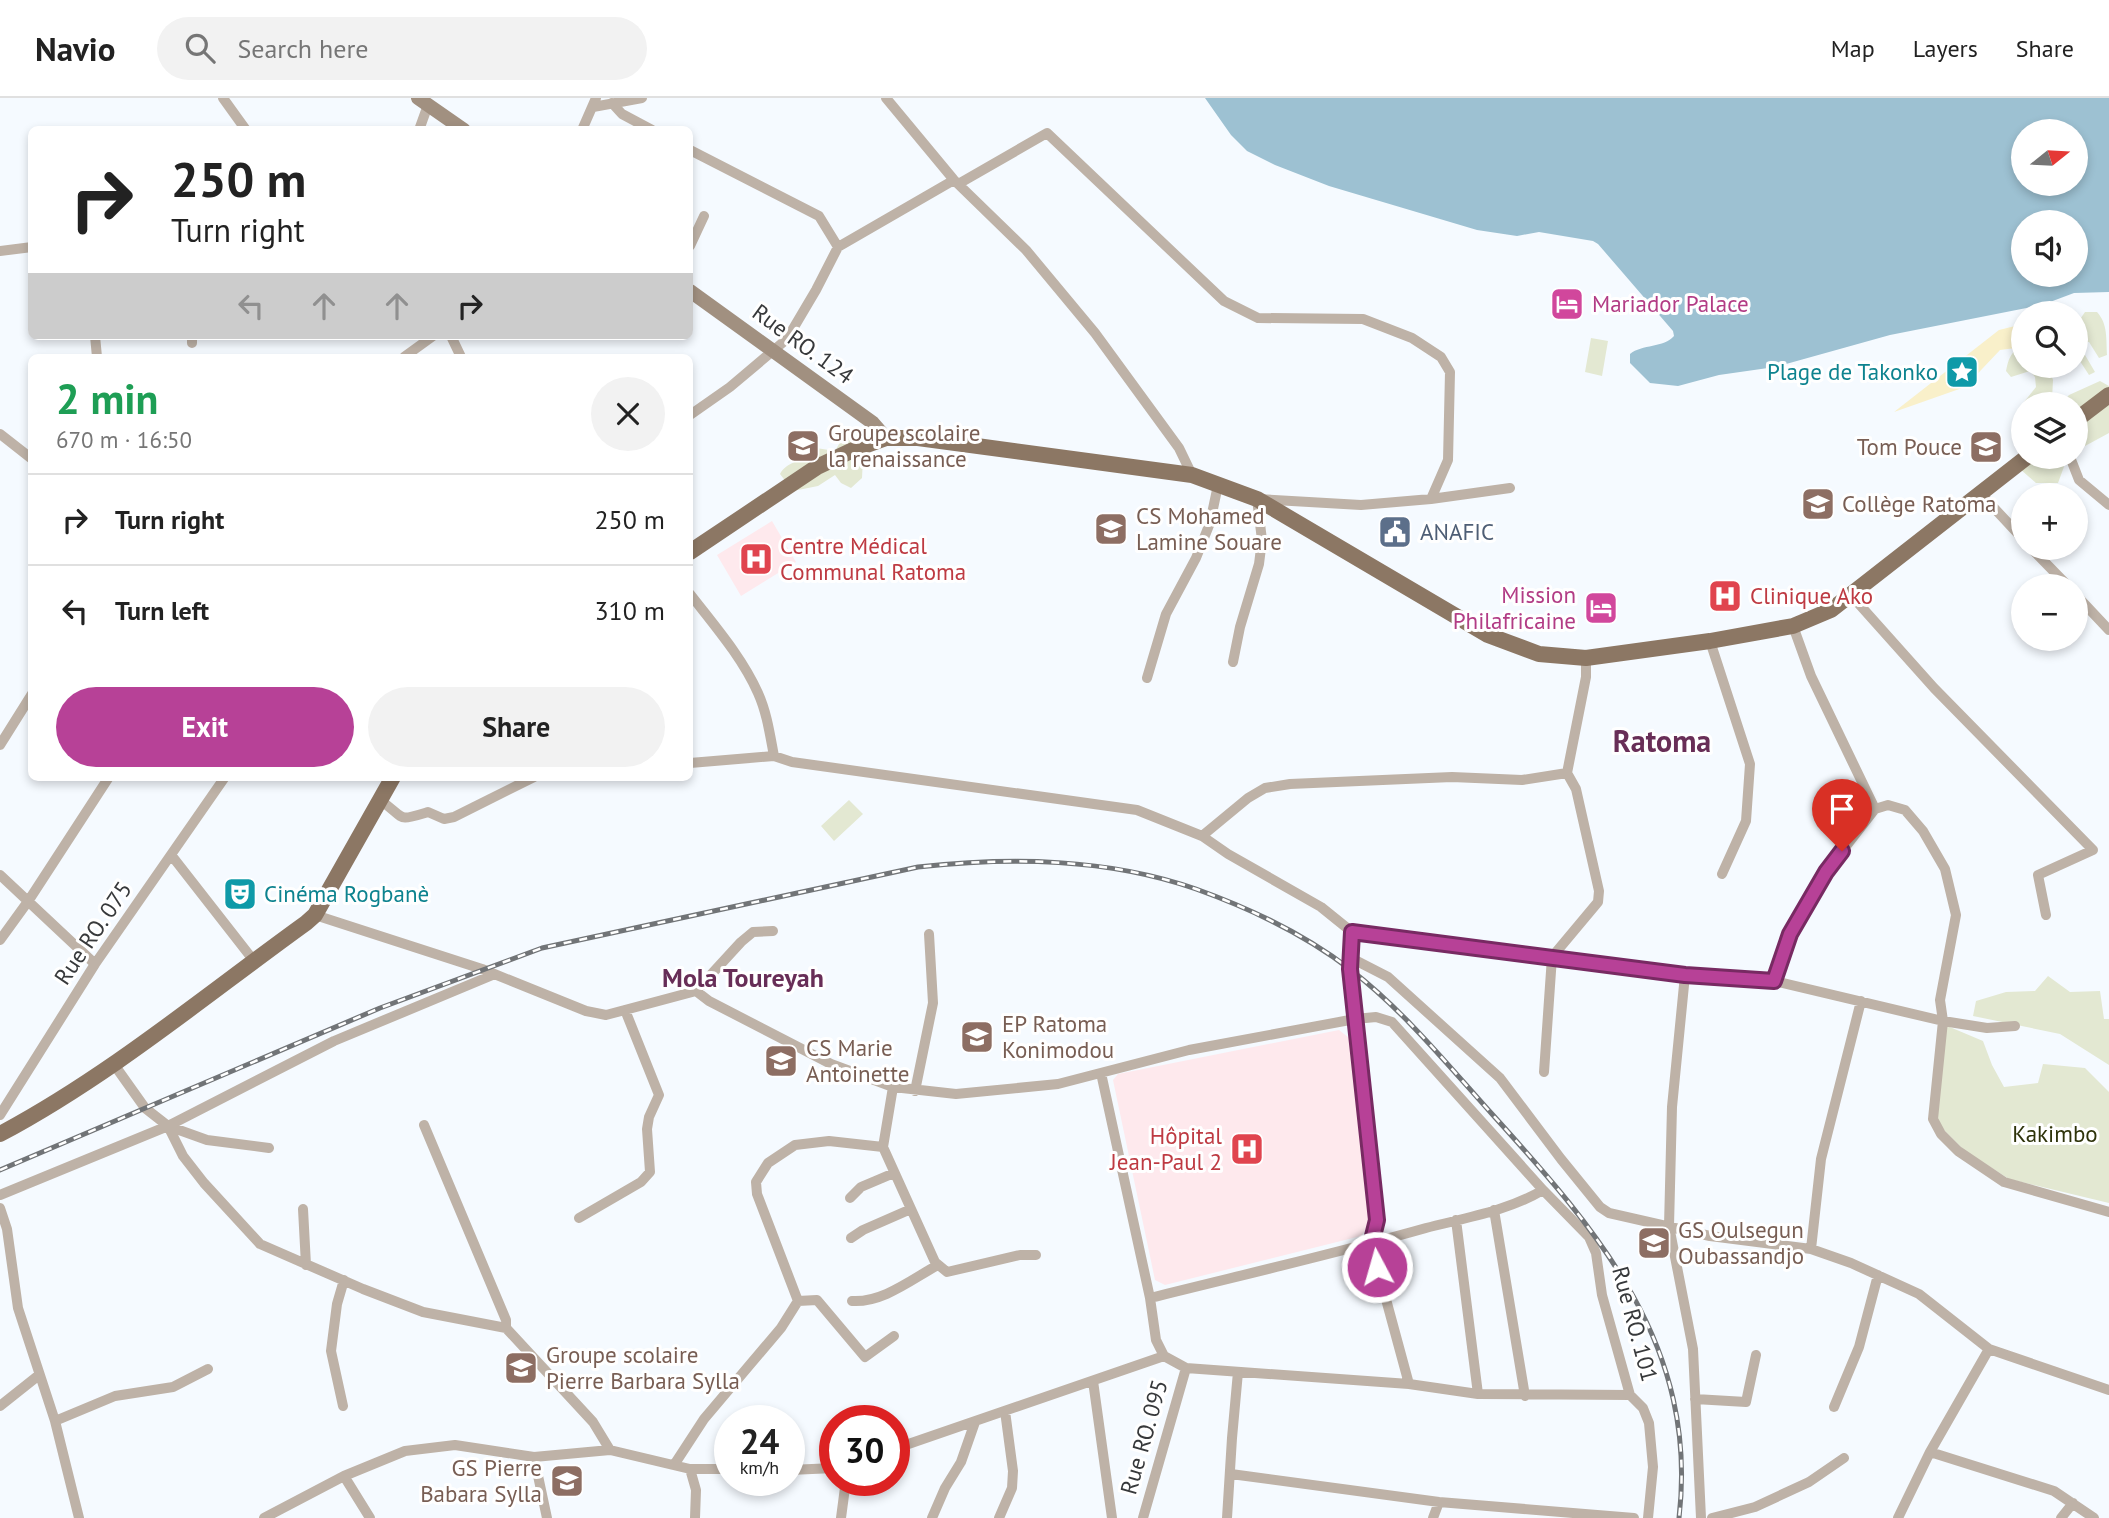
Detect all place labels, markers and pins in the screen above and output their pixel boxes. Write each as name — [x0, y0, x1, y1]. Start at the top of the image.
hotel icon: Mariador Palace — [1548, 285, 1586, 323]
place label: Mariador Palace — [1592, 289, 1749, 318]
place icon: Plage de Takonko — [1943, 353, 1981, 391]
place label: Plage de Takonko — [1767, 357, 1938, 386]
place label: Groupe scolaire la renaissance — [828, 418, 981, 473]
school or university icon: Groupe scolaire la renaissance — [784, 427, 822, 465]
school or university icon: Tom Pouce — [1967, 428, 2005, 466]
place label: Tom Pouce — [1857, 432, 1962, 461]
school or university icon: Collège Ratoma — [1799, 485, 1837, 523]
place label: Collège Ratoma — [1842, 489, 1997, 518]
place label: CS Mohamed Lamine Souare — [1136, 501, 1282, 556]
school or university icon: CS Mohamed Lamine Souare — [1092, 510, 1130, 548]
public building icon: ANAFIC — [1376, 513, 1414, 551]
place label: ANAFIC — [1420, 517, 1494, 546]
place label: Centre Médical Communal Ratoma — [780, 531, 966, 586]
hospital icon: Centre Médical Communal Ratoma — [737, 540, 775, 578]
hospital icon: Clinique Ako — [1706, 577, 1744, 615]
place label: Mission Philafricaine — [1453, 580, 1576, 635]
place label: Clinique Ako — [1750, 581, 1873, 610]
hotel icon: Mission Philafricaine — [1582, 589, 1620, 627]
pin — [1812, 779, 1872, 851]
theatre icon: Cinéma Rogbanè — [221, 875, 259, 913]
place label: Cinéma Rogbanè — [264, 879, 429, 908]
place label: EP Ratoma Konimodou — [1002, 1009, 1114, 1064]
school or university icon: EP Ratoma Konimodou — [958, 1018, 996, 1056]
place label: CS Marie Antoinette — [806, 1033, 909, 1088]
school or university icon: CS Marie Antoinette — [762, 1042, 800, 1080]
place label: Hôpital Jean-Paul 2 — [1109, 1121, 1222, 1176]
hospital icon: Hôpital Jean-Paul 2 — [1228, 1130, 1266, 1168]
place label: GS Oulsegun Oubassandjo — [1678, 1215, 1804, 1270]
school or university icon: GS Oulsegun Oubassandjo — [1635, 1224, 1673, 1262]
place label: Groupe scolaire Pierre Barbara Sylla — [546, 1340, 740, 1395]
school or university icon: Groupe scolaire Pierre Barbara Sylla — [502, 1349, 540, 1387]
place label: GS Pierre Babara Sylla — [420, 1453, 542, 1508]
school or university icon: GS Pierre Babara Sylla — [548, 1462, 586, 1500]

